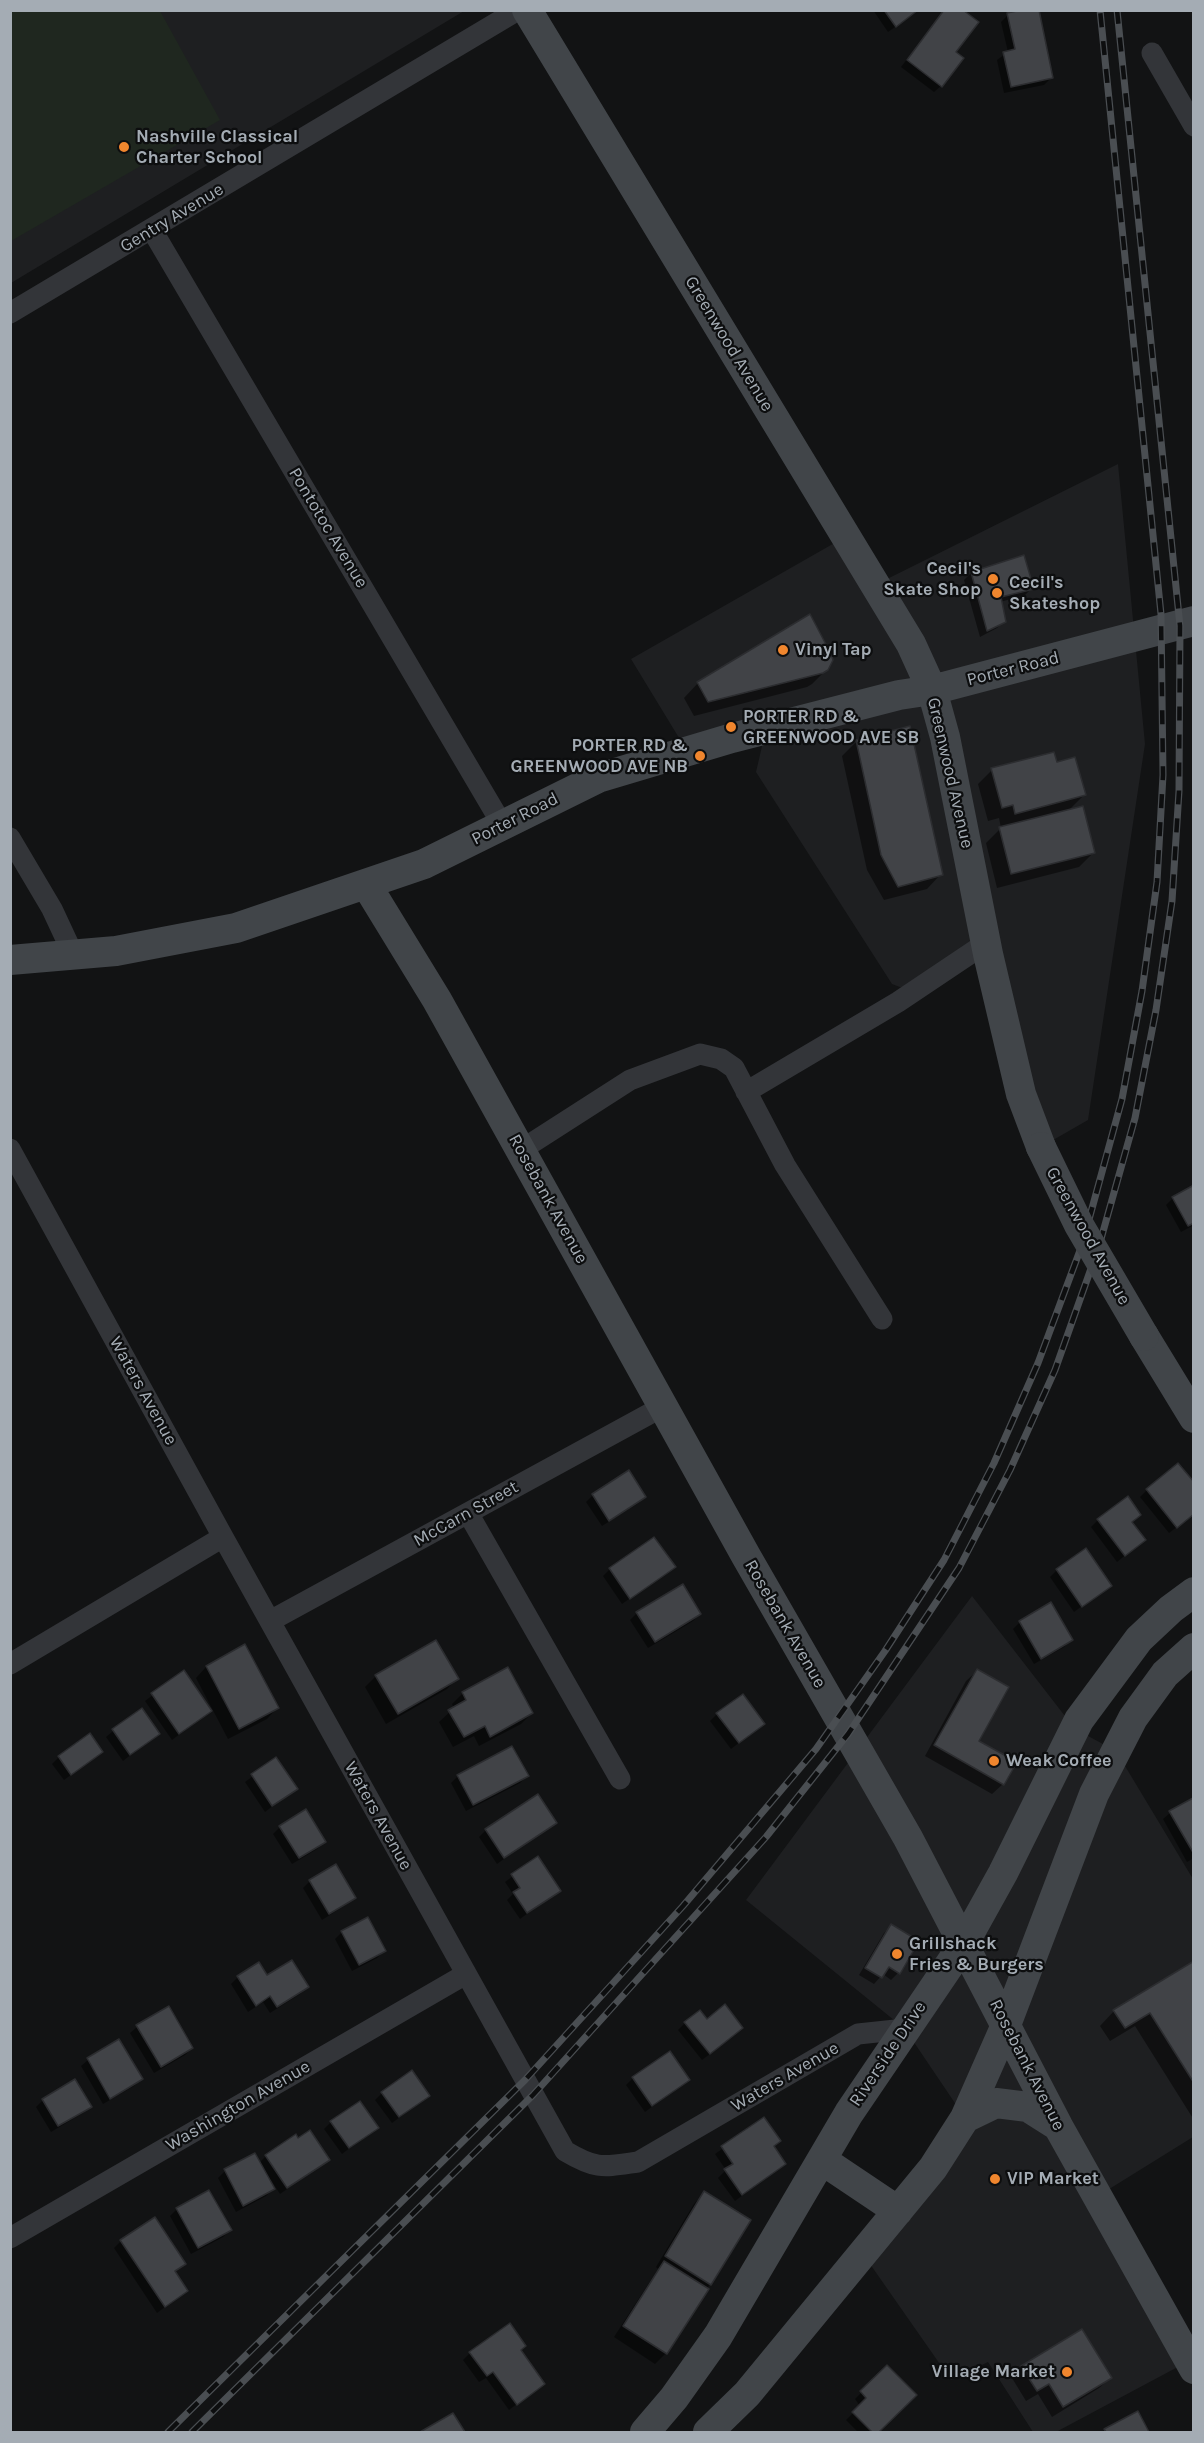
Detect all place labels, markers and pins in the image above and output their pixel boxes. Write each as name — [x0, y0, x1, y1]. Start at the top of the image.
place label: Nashville Classical Charter School — [136, 126, 298, 168]
marker: Nashville Classical Charter School — [117, 140, 131, 154]
place label: Cecil's Skate Shop — [883, 558, 981, 600]
marker: Cecil's Skate Shop — [986, 572, 1000, 586]
place label: Cecil's Skateshop — [1009, 572, 1100, 614]
marker: Cecil's Skateshop — [990, 586, 1004, 600]
place label: Vinyl Tap — [795, 639, 871, 661]
marker: Vinyl Tap — [776, 643, 790, 657]
place label: PORTER RD & GREENWOOD AVE SB — [743, 706, 919, 748]
marker: PORTER RD & GREENWOOD AVE SB — [724, 720, 738, 734]
place label: PORTER RD & GREENWOOD AVE NB — [510, 735, 688, 777]
marker: PORTER RD & GREENWOOD AVE NB — [693, 749, 707, 763]
place label: Weak Coffee — [1006, 1750, 1111, 1772]
marker: Weak Coffee — [987, 1754, 1001, 1768]
place label: Grillshack Fries & Burgers — [909, 1933, 1044, 1976]
marker: Grillshack Fries & Burgers — [890, 1947, 904, 1961]
place label: VIP Market — [1007, 2168, 1099, 2190]
marker: VIP Market — [988, 2172, 1002, 2186]
place label: Village Market — [932, 2361, 1055, 2383]
marker: Village Market — [1060, 2365, 1074, 2379]

